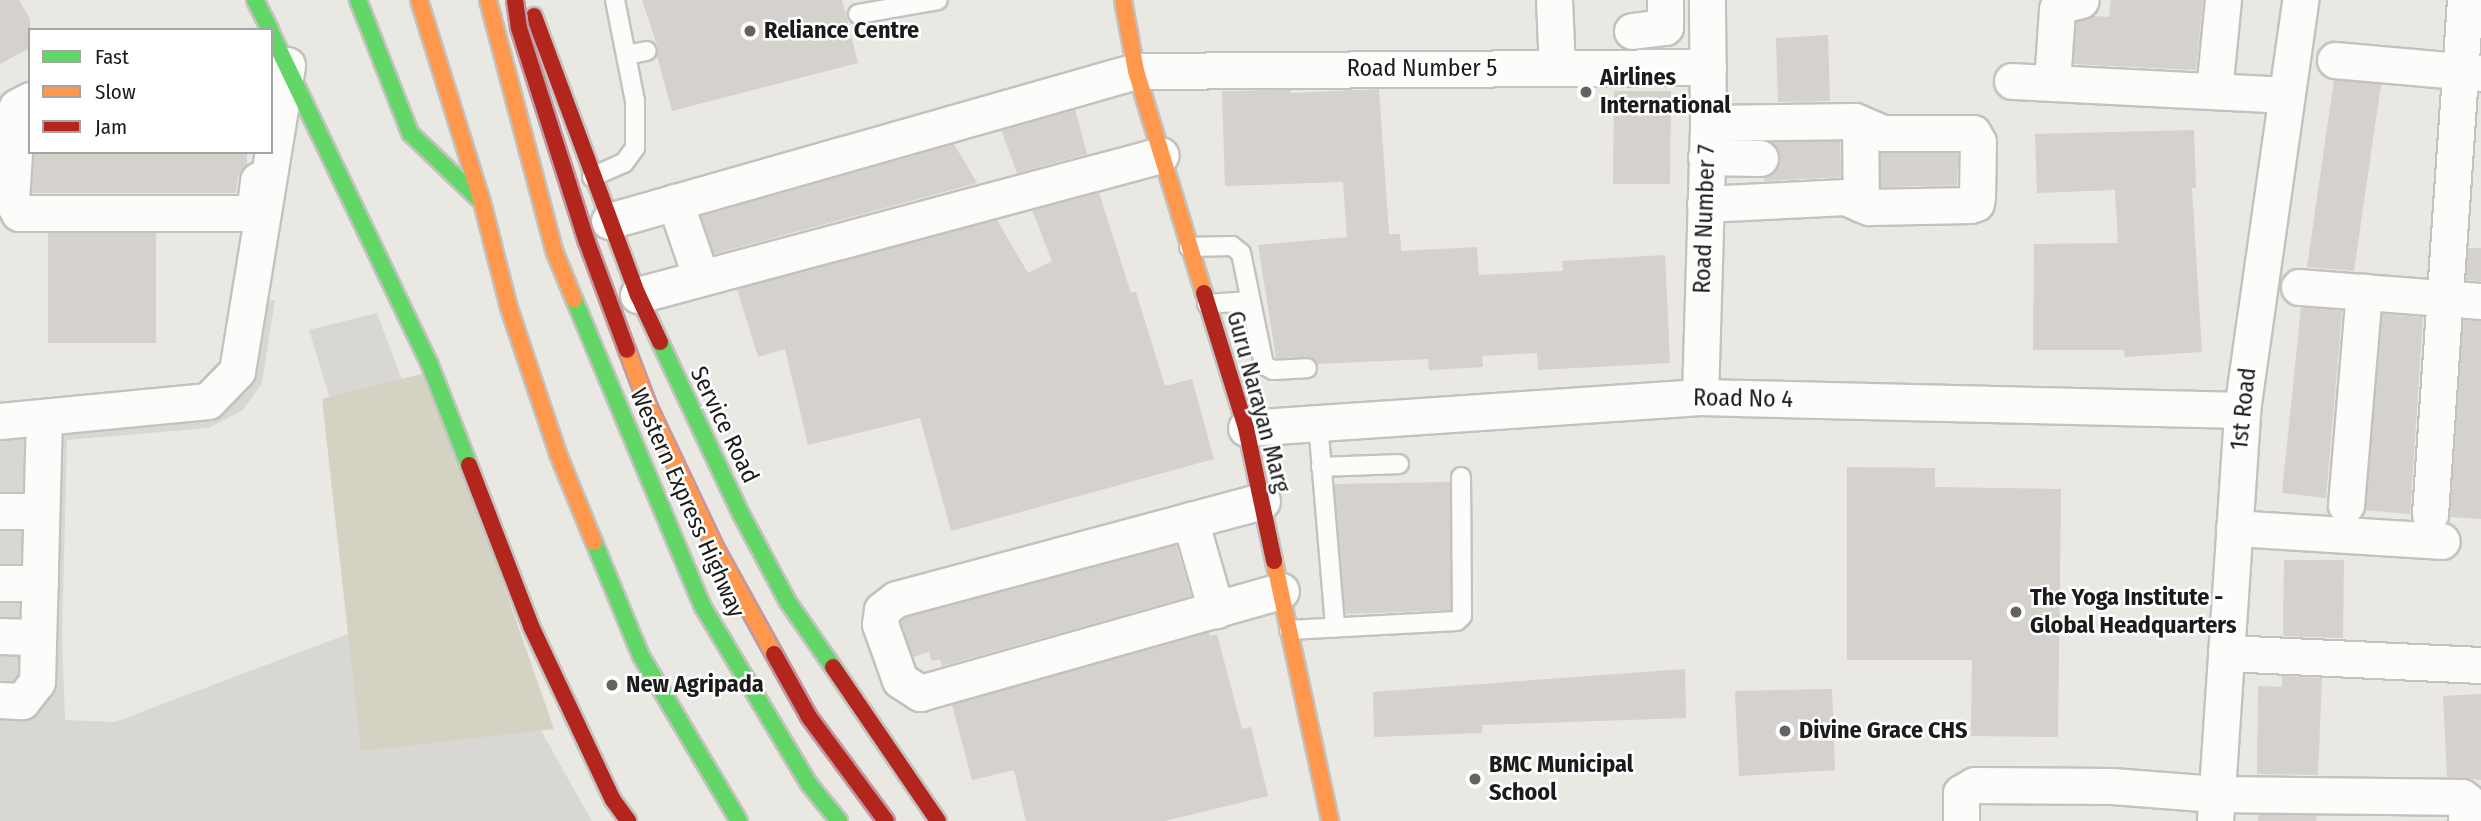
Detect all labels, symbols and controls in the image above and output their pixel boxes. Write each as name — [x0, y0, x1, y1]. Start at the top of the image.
place label: Reliance Centre — [764, 17, 919, 45]
marker: Reliance Centre — [742, 23, 758, 39]
legend — [28, 28, 273, 154]
text: Fast — [95, 44, 129, 70]
street label: Road Number 5 — [1347, 55, 1497, 83]
place label: Airlines International — [1600, 64, 1731, 120]
text: Slow — [95, 79, 136, 105]
marker: Airlines International — [1578, 84, 1594, 100]
text: Jam — [95, 114, 127, 140]
street label: Road Number 7 — [1688, 144, 1722, 294]
street label: Guru Narayan Marg — [1220, 308, 1296, 496]
street label: Service Road — [683, 362, 765, 488]
street label: 1st Road — [2225, 366, 2263, 452]
street label: Western Express Highway — [623, 384, 751, 622]
street label: Road No 4 — [1693, 384, 1793, 414]
place label: The Yoga Institute - Global Headquarters — [2030, 584, 2236, 640]
marker: The Yoga Institute - Global Headquarters — [2008, 604, 2024, 620]
place label: New Agripada — [626, 671, 764, 699]
marker: New Agripada — [604, 677, 620, 693]
place label: Divine Grace CHS — [1799, 717, 1968, 745]
marker: Divine Grace CHS — [1777, 723, 1793, 739]
place label: BMC Municipal School — [1489, 751, 1633, 807]
marker: BMC Municipal School — [1467, 771, 1483, 787]

